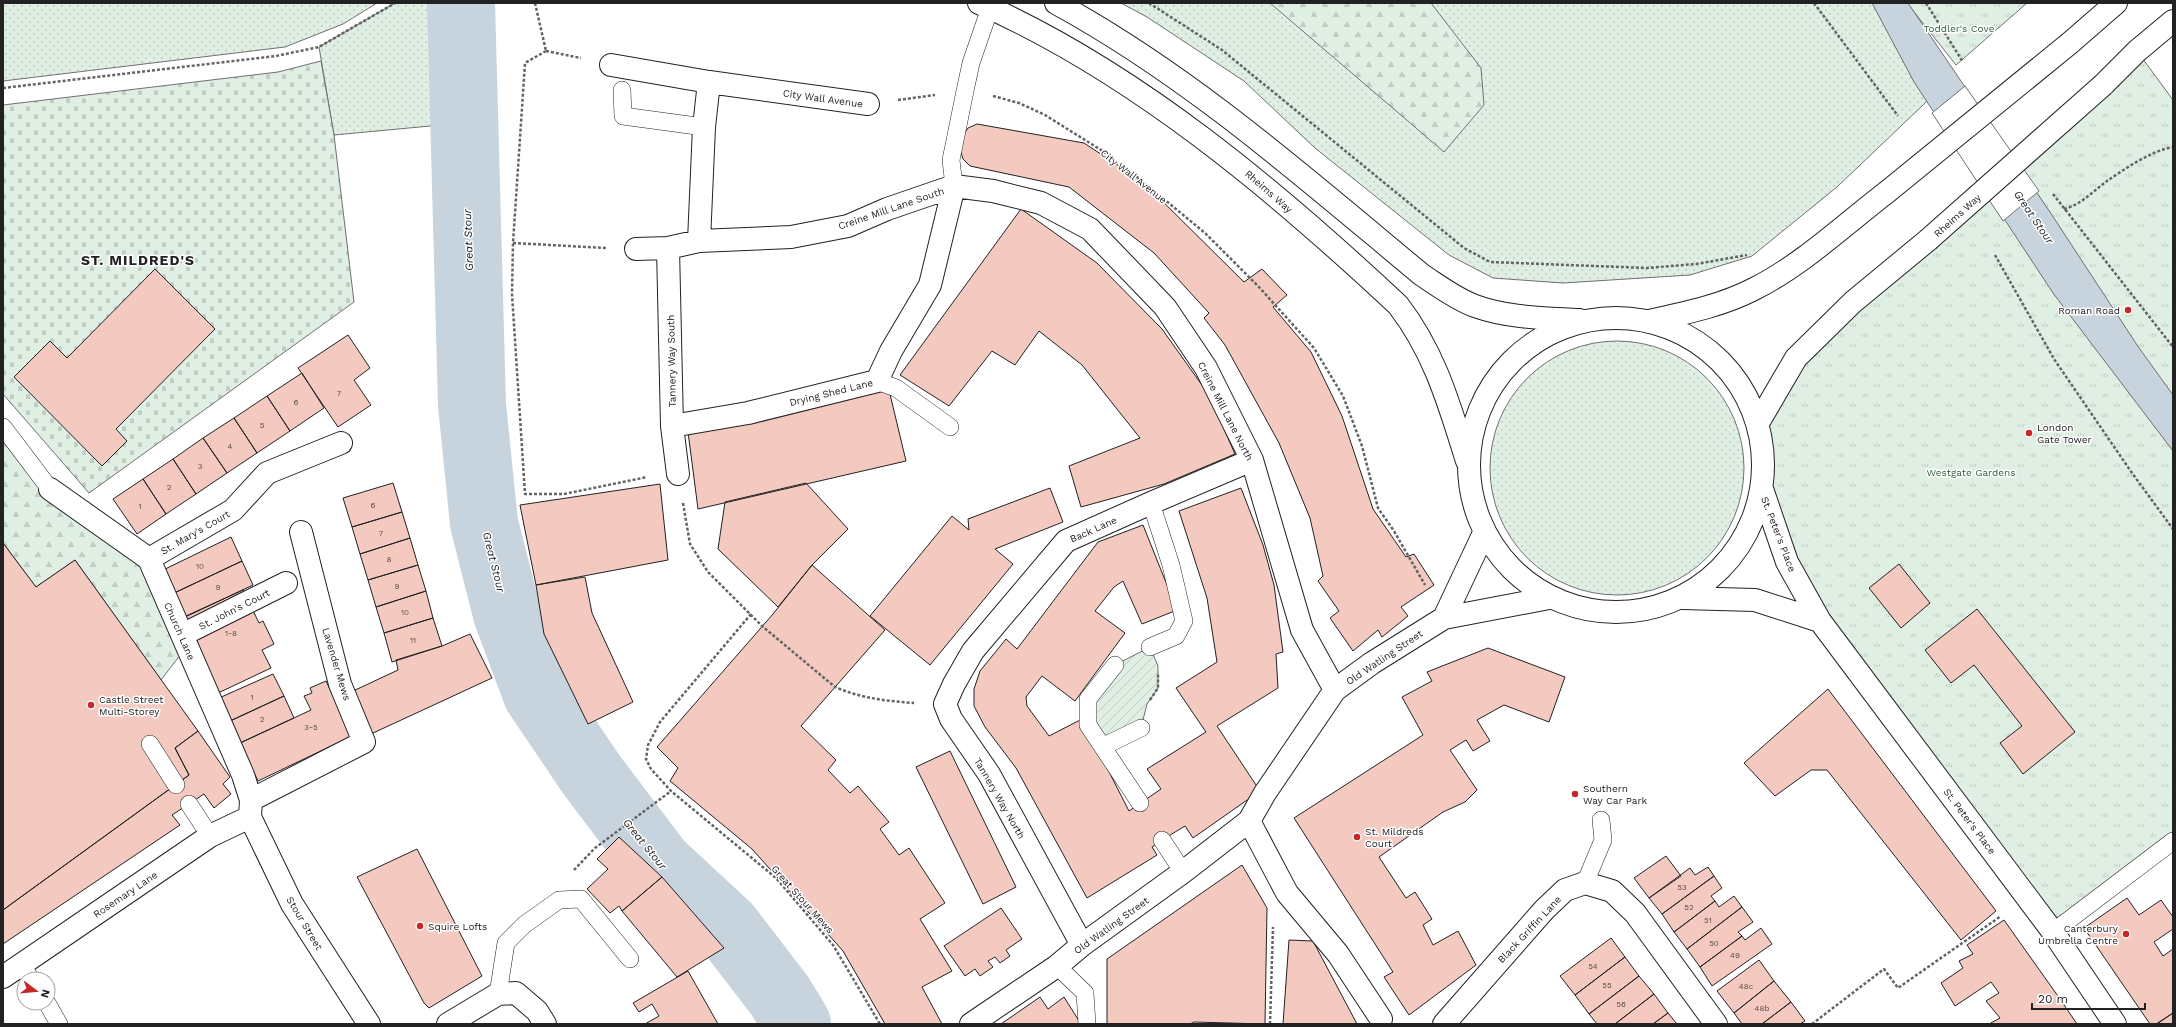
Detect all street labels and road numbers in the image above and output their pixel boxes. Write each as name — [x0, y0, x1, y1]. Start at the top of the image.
street label: City Wall Avenue — [782, 87, 864, 110]
street label: City Wall Avenue — [1098, 147, 1169, 206]
street label: Rheims Way — [1243, 168, 1295, 215]
street label: Creine Mill Lane South — [837, 185, 945, 232]
street label: Rheims Way — [1932, 191, 1984, 239]
street label: Tannery Way South — [665, 314, 678, 408]
street label: Creine Mill Lane North — [1196, 360, 1255, 462]
street label: Drying Shed Lane — [788, 377, 874, 408]
street label: St. Peter's Place — [1759, 495, 1798, 573]
street label: St. Mary's Court — [159, 508, 232, 557]
street label: Back Lane — [1068, 514, 1119, 545]
street label: St. John's Court — [197, 586, 272, 632]
street label: Church Lane — [162, 601, 197, 662]
street label: Lavender Mews — [320, 626, 353, 702]
street label: Old Watling Street — [1344, 627, 1425, 687]
street label: Tannery Way North — [972, 756, 1027, 841]
street label: St. Peter's Place — [1941, 786, 1998, 857]
street label: Great Stour Mews — [769, 863, 836, 936]
street label: Rosemary Lane — [91, 869, 160, 920]
street label: Black Griffin Lane — [1496, 893, 1563, 965]
street label: Old Watling Street — [1072, 894, 1151, 956]
street label: Stour Street — [284, 895, 325, 953]

